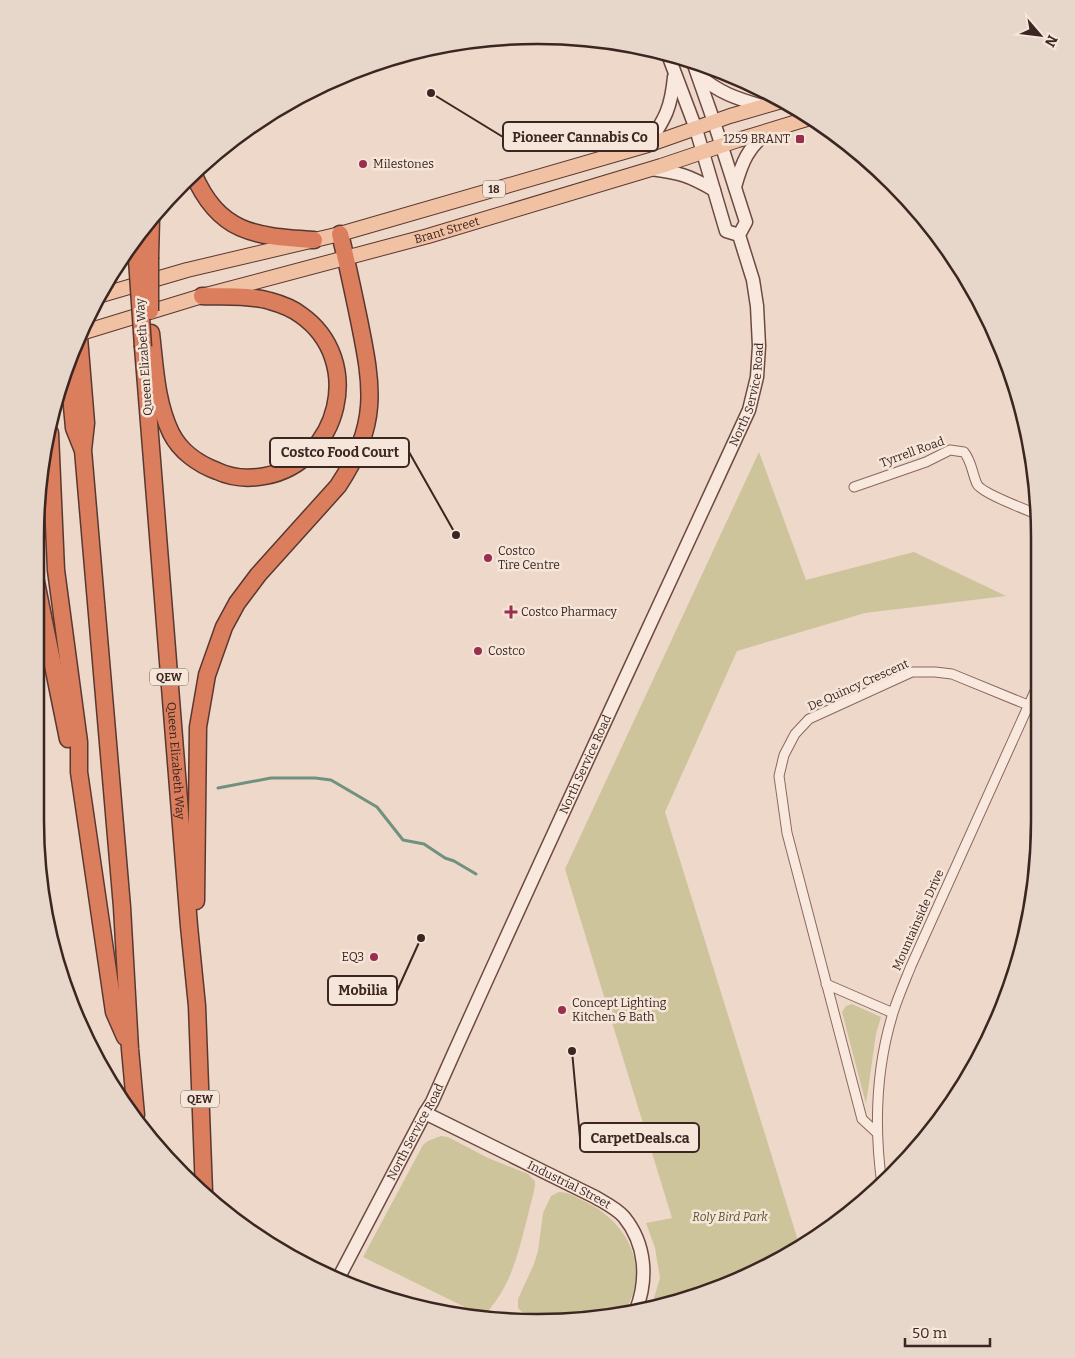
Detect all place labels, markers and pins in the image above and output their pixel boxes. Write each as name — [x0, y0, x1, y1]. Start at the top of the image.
callout: Pioneer Cannabis Co — [503, 122, 658, 151]
place label: 1259 BRANT — [723, 132, 790, 146]
marker: 1259 BRANT — [794, 133, 806, 145]
place label: Milestones — [373, 157, 434, 171]
marker: Milestones — [357, 158, 369, 170]
callout: Costco Food Court — [270, 438, 409, 467]
place label: Costco Tire Centre — [498, 544, 560, 572]
marker: Costco Tire Centre — [482, 552, 494, 564]
place label: Costco Pharmacy — [521, 605, 618, 619]
marker: Costco Pharmacy — [505, 606, 517, 618]
place label: Costco — [488, 644, 525, 658]
marker: Costco — [472, 645, 484, 657]
place label: EQ3 — [341, 950, 364, 964]
marker: EQ3 — [368, 951, 380, 963]
callout: Mobilia — [328, 976, 397, 1005]
place label: Concept Lighting Kitchen & Bath — [572, 996, 667, 1024]
marker: Concept Lighting Kitchen & Bath — [556, 1004, 568, 1016]
callout: CarpetDeals.ca — [580, 1123, 699, 1152]

